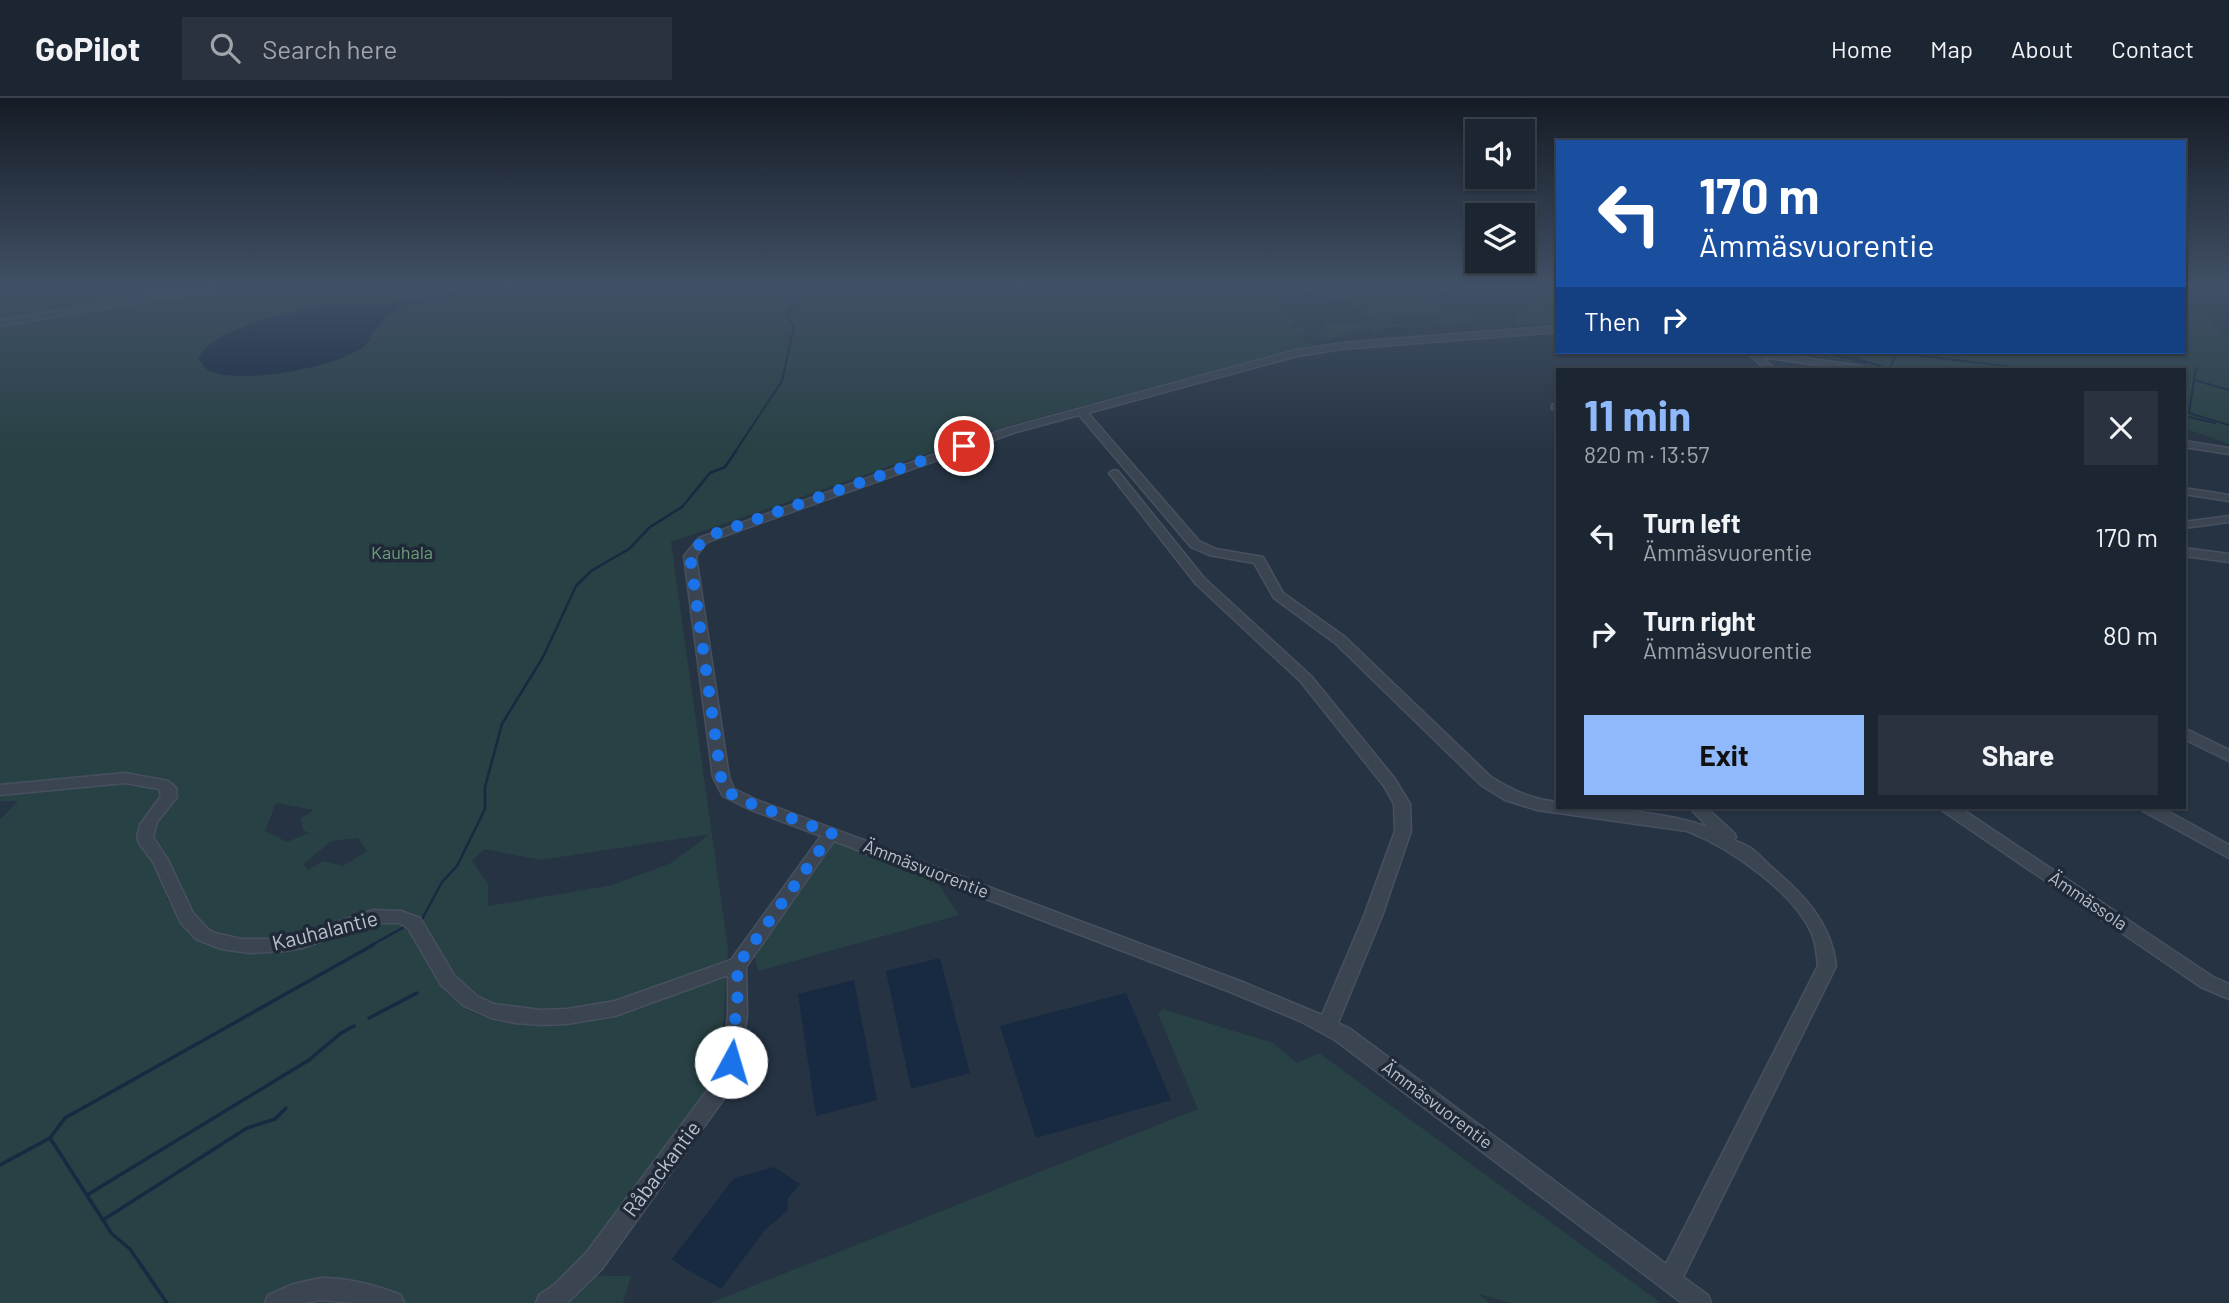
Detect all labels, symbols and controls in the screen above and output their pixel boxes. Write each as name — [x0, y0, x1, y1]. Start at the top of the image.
search box — [182, 17, 672, 80]
text: GoPilot — [35, 28, 140, 68]
icon: search — [206, 29, 244, 67]
text: Search here — [262, 33, 397, 64]
text: Home — [1831, 34, 1892, 63]
text: Map — [1930, 34, 1973, 63]
text: About — [2011, 34, 2073, 63]
text: Contact — [2111, 34, 2194, 63]
map controls — [1465, 119, 1535, 273]
button: sound — [1465, 119, 1535, 189]
text: 170 m — [1699, 165, 1819, 224]
icon: left — [1584, 168, 1675, 259]
button: layers — [1465, 203, 1535, 273]
text: Ämmäsvuorentie — [1699, 225, 1935, 263]
icon: right — [1655, 301, 1693, 339]
text: Then — [1584, 305, 1641, 336]
text: 11 min — [1584, 389, 1691, 439]
button: close — [2084, 391, 2158, 465]
pin — [934, 416, 994, 476]
icon: arrive — [945, 427, 983, 465]
text: 820 m · 13:57 — [1584, 440, 1709, 468]
text: Turn left — [1643, 507, 1741, 538]
icon: left — [1584, 517, 1622, 555]
text: 170 m — [2095, 521, 2158, 552]
text: Ämmäsvuorentie — [1643, 538, 1812, 566]
park label: Kauhala — [371, 541, 433, 563]
text: Turn right — [1643, 605, 1756, 636]
icon: right — [1584, 615, 1622, 653]
text: 80 m — [2103, 619, 2158, 650]
text: Ämmäsvuorentie — [1643, 636, 1812, 664]
button: Exit — [1584, 715, 1864, 795]
button: Share — [1878, 715, 2158, 795]
street label: Ämmäsvuorentie — [861, 834, 992, 902]
street label: Ämmässola — [2045, 866, 2132, 934]
street label: Kauhalantie — [269, 904, 380, 955]
position arrow — [694, 1025, 768, 1099]
street label: Ämmäsvuorentie — [1378, 1056, 1497, 1153]
street label: Råbackantie — [617, 1115, 705, 1221]

